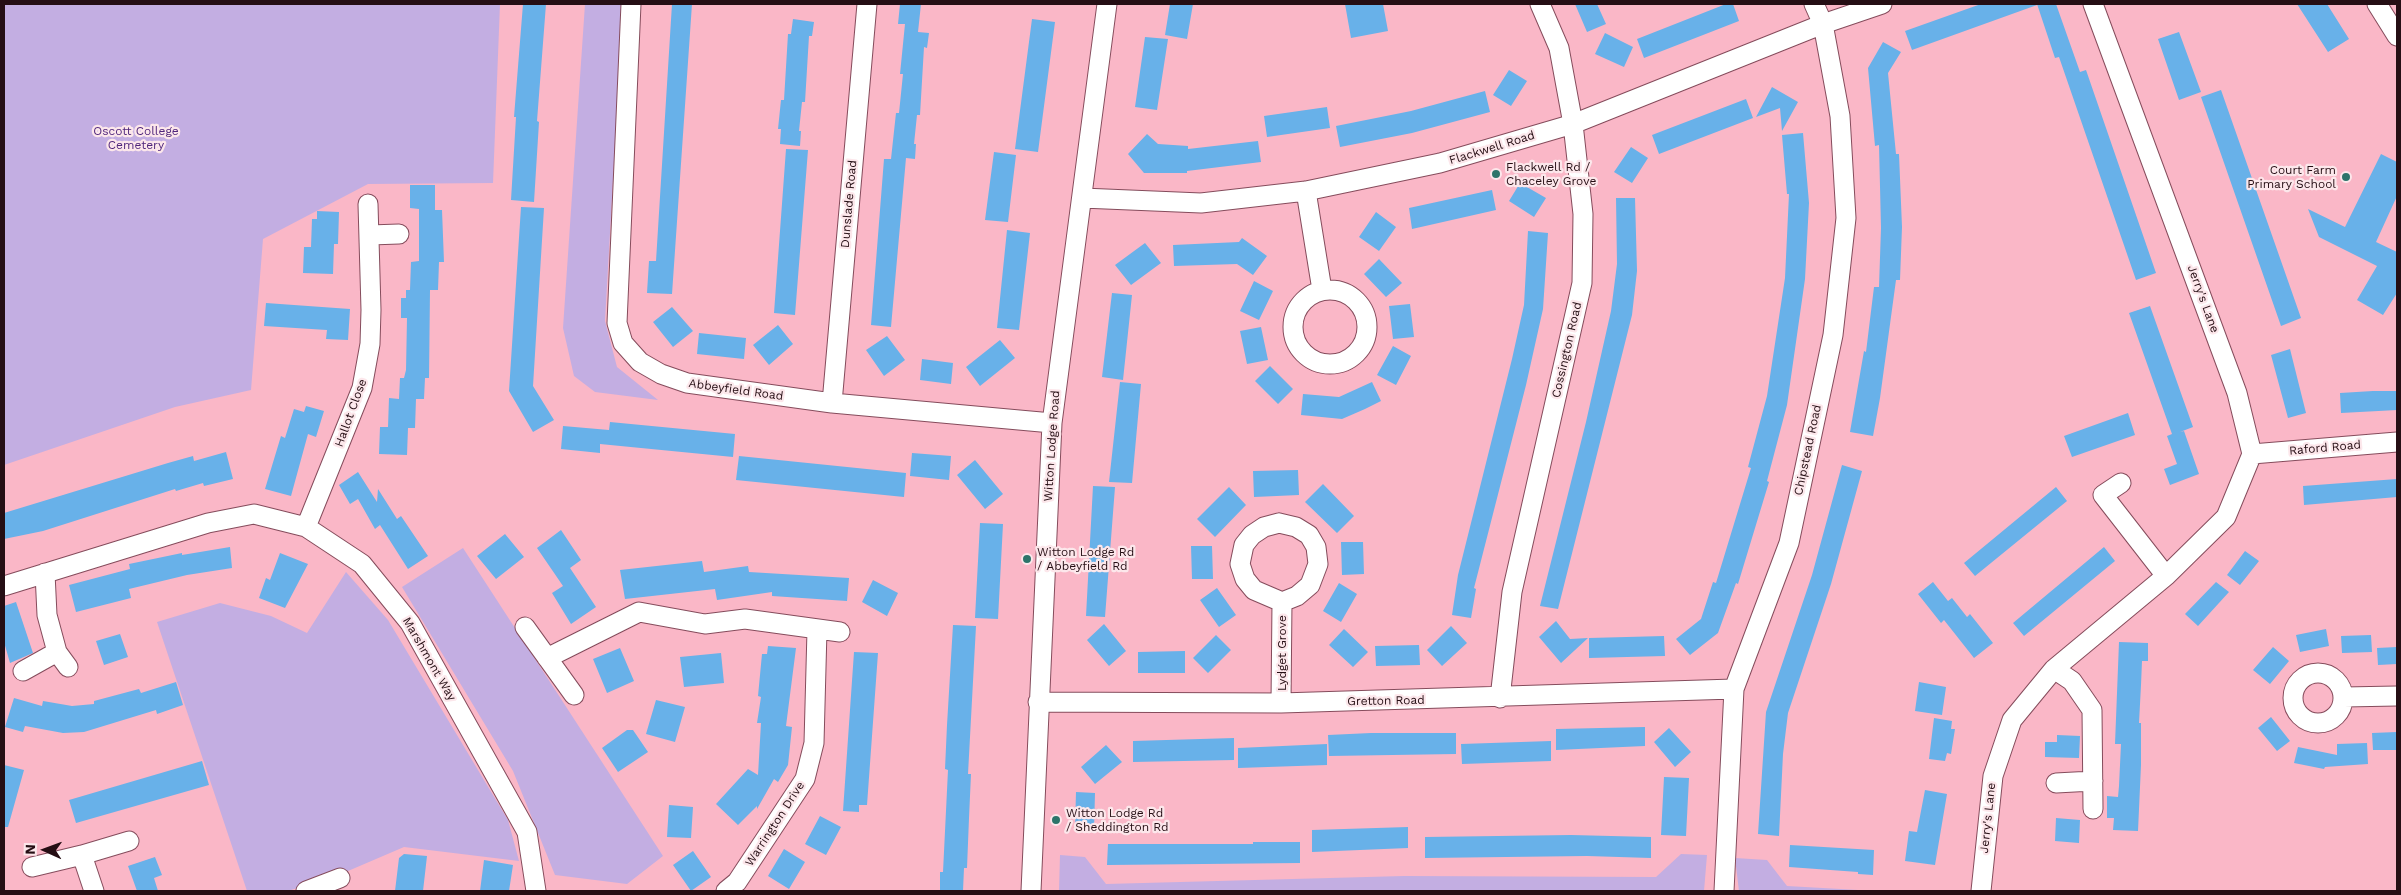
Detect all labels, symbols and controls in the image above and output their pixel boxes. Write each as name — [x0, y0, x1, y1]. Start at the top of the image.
park label: Oscott College Cemetery — [93, 124, 179, 152]
street label: Flackwell Road — [1447, 128, 1537, 168]
street label: Dunslade Road — [838, 159, 860, 249]
place label: Flackwell Rd / Chaceley Grove — [1506, 160, 1596, 188]
place label: Court Farm Primary School — [2247, 163, 2336, 191]
marker: Flackwell Rd / Chaceley Grove — [1490, 168, 1502, 180]
marker: Court Farm Primary School — [2340, 171, 2352, 183]
street label: Jerry's Lane — [2184, 263, 2222, 335]
street label: Cossington Road — [1549, 301, 1585, 399]
street label: Abbeyfield Road — [688, 376, 784, 404]
street label: Hallot Close — [332, 377, 370, 449]
street label: Witton Lodge Road — [1041, 390, 1063, 502]
street label: Chipstead Road — [1791, 403, 1825, 497]
street label: Raford Road — [2288, 438, 2362, 458]
place label: Witton Lodge Rd / Abbeyfield Rd — [1037, 545, 1134, 573]
marker: Witton Lodge Rd / Abbeyfield Rd — [1021, 553, 1033, 565]
street label: Marshmont Way — [399, 615, 459, 703]
street label: Lydget Grove — [1275, 615, 1289, 691]
street label: Gretton Road — [1347, 693, 1425, 709]
street label: Warrington Drive — [742, 779, 808, 869]
street label: Jerry's Lane — [1977, 782, 1999, 854]
place label: Witton Lodge Rd / Sheddington Rd — [1066, 806, 1168, 834]
marker: Witton Lodge Rd / Sheddington Rd — [1050, 814, 1062, 826]
north arrow — [20, 825, 70, 875]
text: N — [22, 844, 38, 855]

